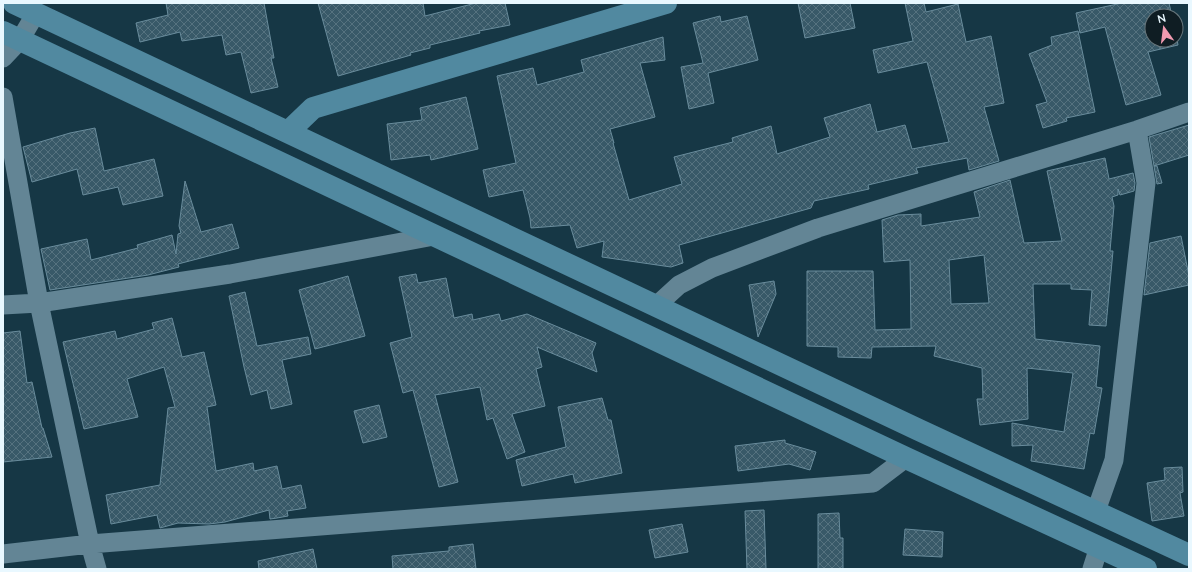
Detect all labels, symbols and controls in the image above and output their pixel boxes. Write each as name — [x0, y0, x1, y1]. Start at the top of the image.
north arrow — [1144, 8, 1184, 48]
text: N — [1156, 10, 1167, 26]

